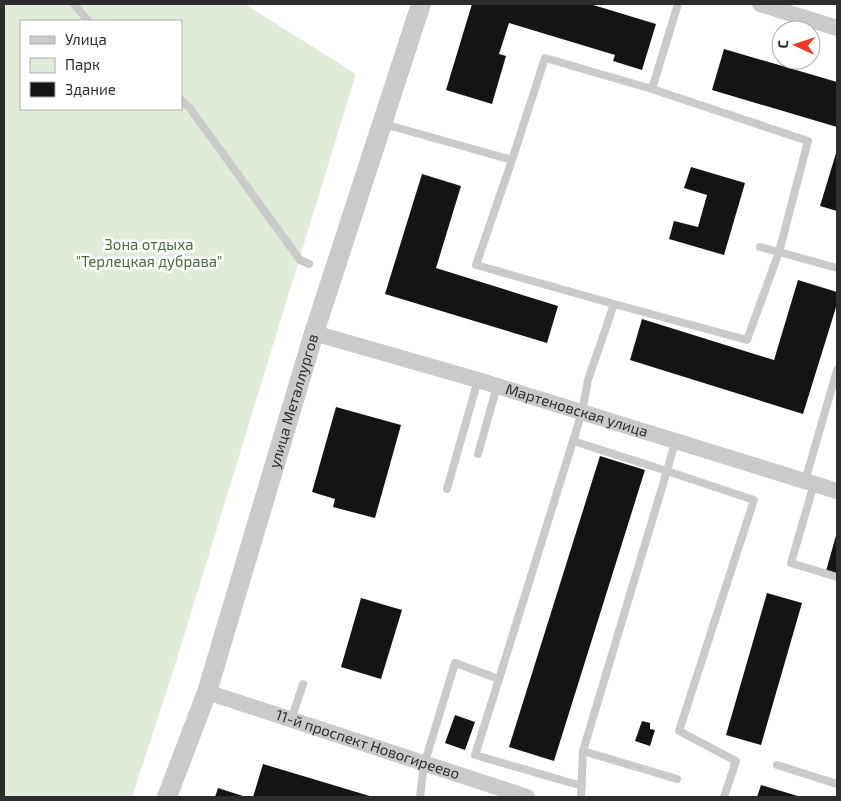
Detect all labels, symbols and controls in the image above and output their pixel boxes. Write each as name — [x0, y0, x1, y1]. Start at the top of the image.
legend — [20, 20, 182, 110]
north arrow — [771, 20, 821, 70]
text: Улица — [65, 30, 107, 48]
text: С — [774, 40, 791, 49]
text: Парк — [65, 55, 100, 73]
text: Здание — [65, 80, 116, 98]
park label: Зона отдыха "Терлецкая дубрава" — [76, 235, 222, 271]
street label: улица Металлургов — [264, 331, 321, 470]
street label: Мартеновская улица — [504, 379, 651, 440]
street label: 11-й проспект Новогиреево — [273, 705, 462, 782]

